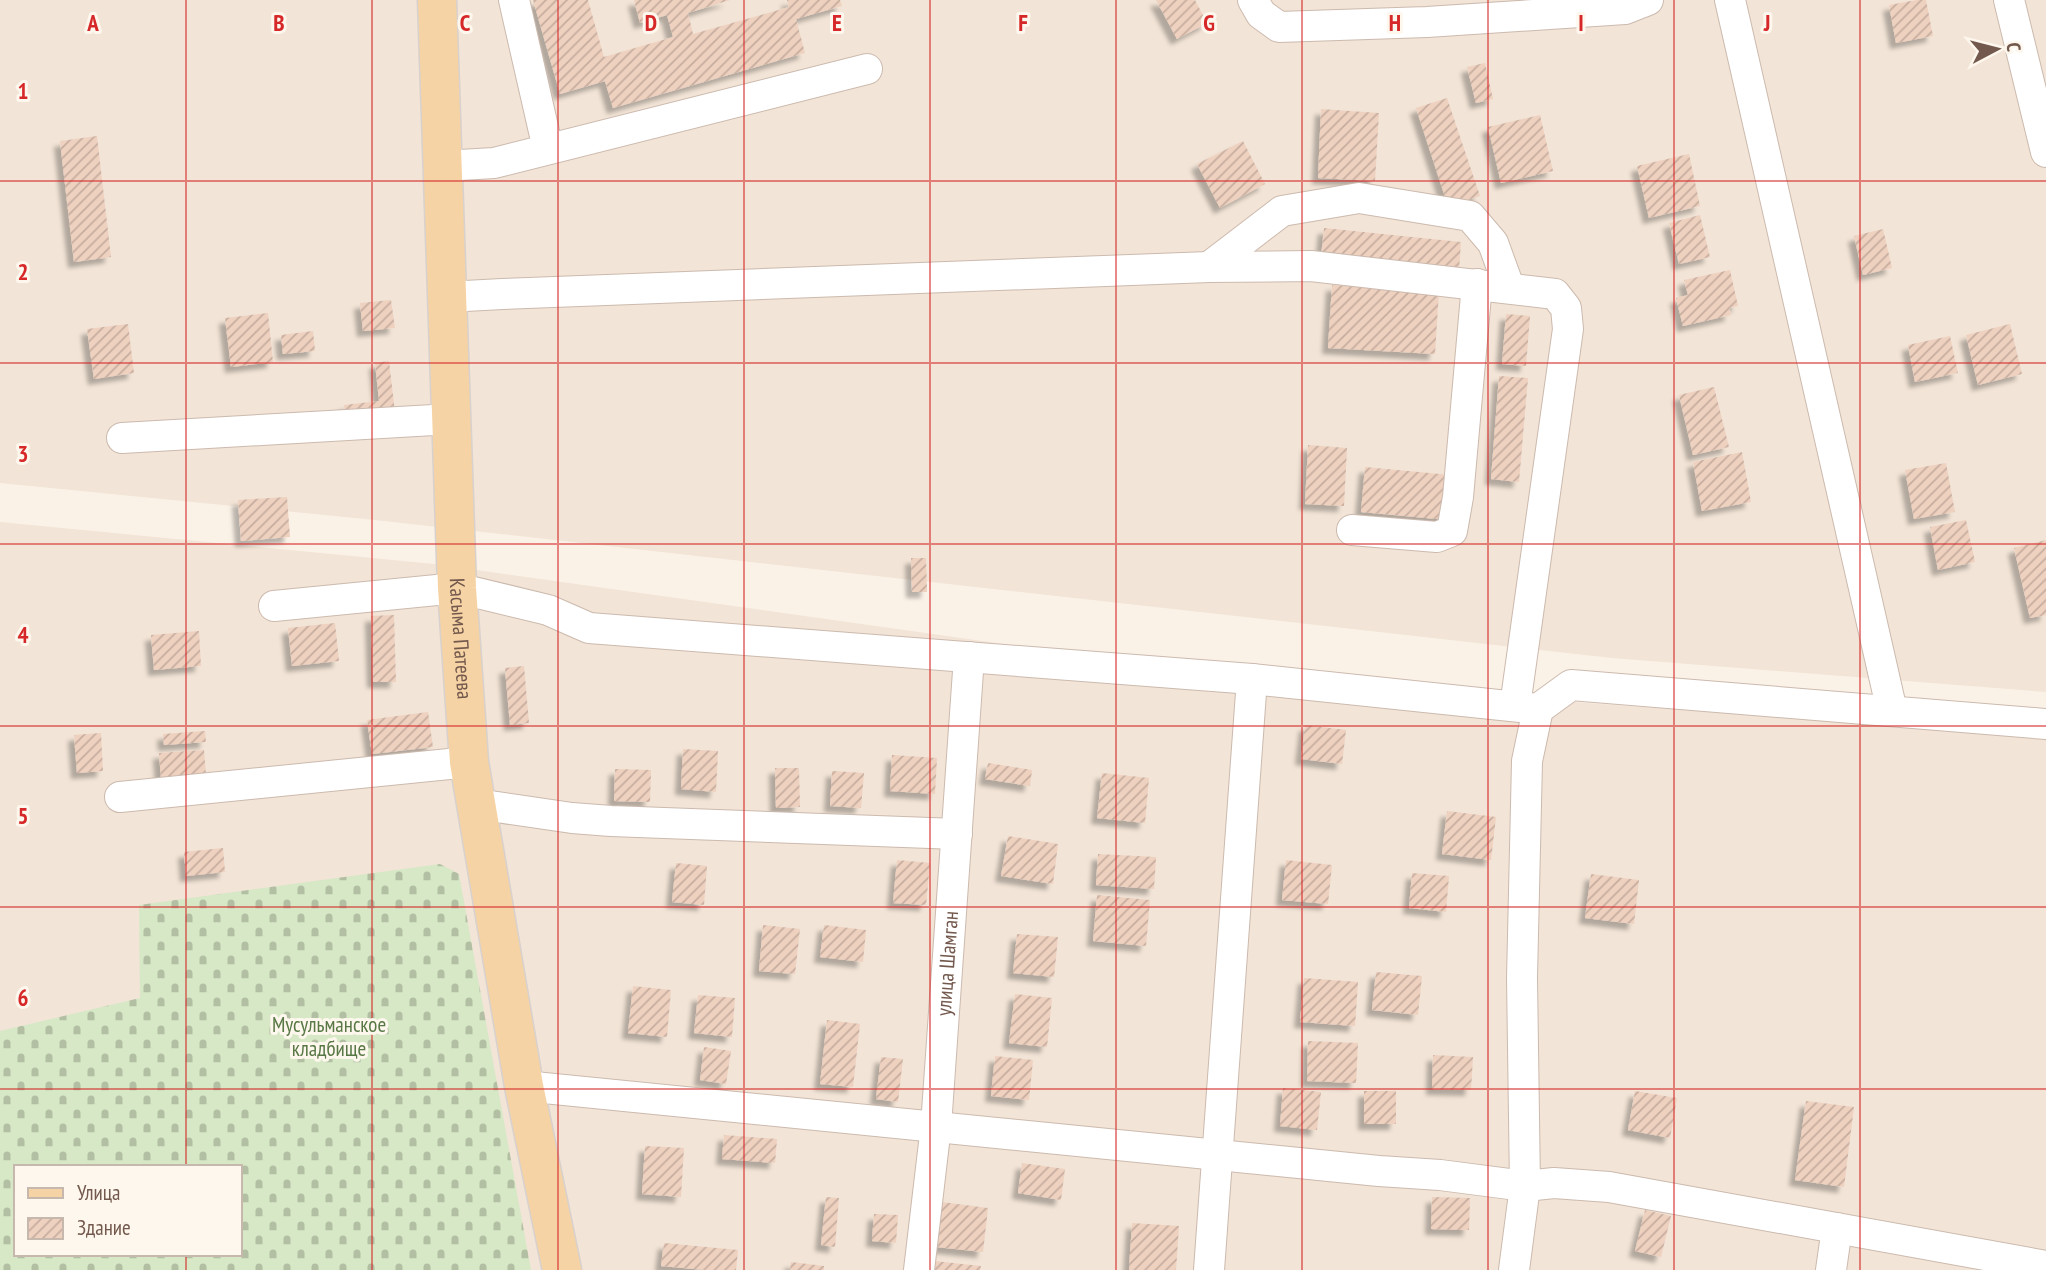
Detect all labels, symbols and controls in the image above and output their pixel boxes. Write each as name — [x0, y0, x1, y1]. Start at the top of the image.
text: A — [86, 8, 99, 37]
text: B — [273, 8, 285, 37]
text: C — [460, 8, 471, 37]
text: D — [645, 8, 657, 37]
text: E — [832, 8, 842, 37]
text: F — [1018, 8, 1028, 37]
text: G — [1203, 8, 1215, 37]
text: H — [1389, 8, 1401, 37]
text: I — [1578, 8, 1584, 37]
text: J — [1763, 8, 1770, 37]
north arrow — [1962, 14, 2032, 84]
text: С — [2001, 41, 2026, 53]
text: 1 — [18, 76, 29, 105]
text: 2 — [18, 257, 29, 286]
text: 3 — [18, 439, 29, 468]
street label: Касыма Патеева — [444, 577, 479, 700]
text: 4 — [18, 620, 29, 649]
text: 5 — [18, 801, 29, 830]
street label: улица Шамган — [930, 910, 964, 1017]
text: 6 — [18, 983, 29, 1012]
park label: Мусульманское кладбище — [272, 1011, 386, 1062]
legend — [14, 1165, 242, 1256]
text: Улица — [77, 1179, 120, 1206]
text: Здание — [77, 1214, 131, 1241]

